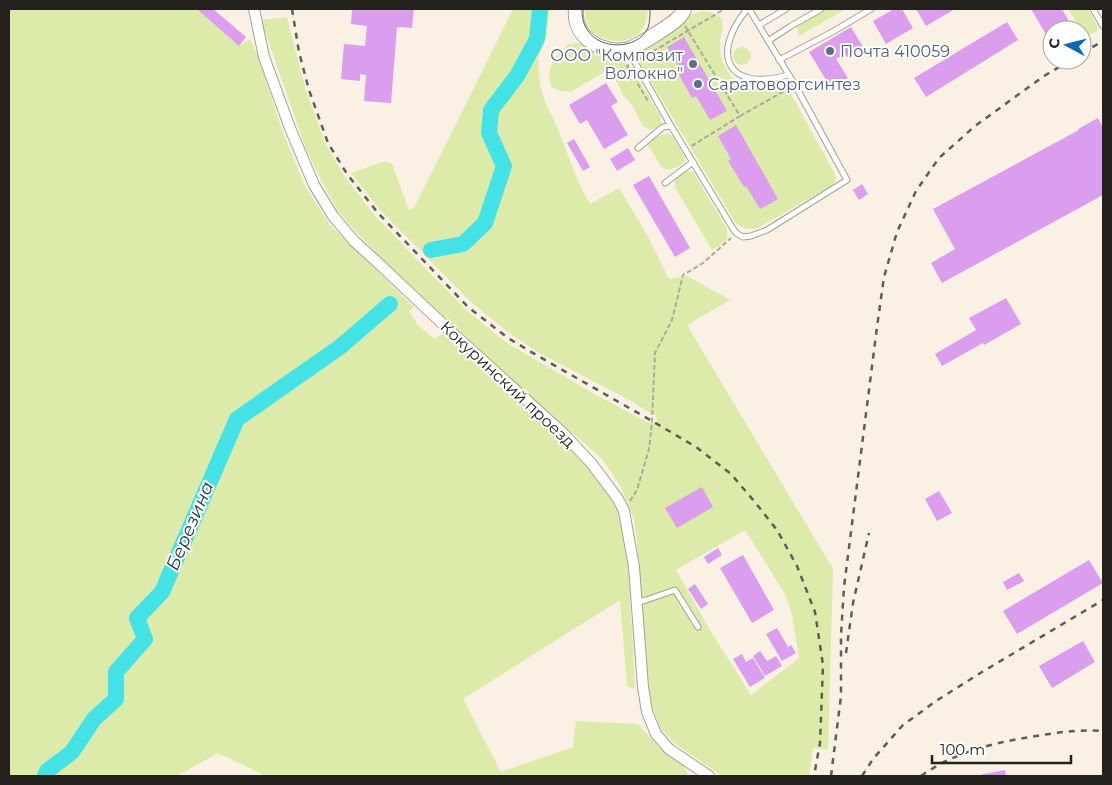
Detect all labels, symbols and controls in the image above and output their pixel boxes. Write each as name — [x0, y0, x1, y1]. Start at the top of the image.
north arrow — [1042, 20, 1092, 70]
text: С — [1045, 37, 1064, 50]
place label: Почта 410059 — [840, 42, 950, 61]
marker: Почта 410059 — [824, 45, 836, 57]
place label: ООО "Композит Волокно" — [550, 46, 683, 83]
marker: ООО "Композит Волокно" — [687, 58, 699, 70]
place label: Саратоворгсинтез — [708, 75, 861, 94]
marker: Саратоворгсинтез — [692, 78, 704, 90]
street label: Кокуринский проезд — [436, 317, 579, 452]
water label: Березина — [161, 478, 219, 574]
scale bar — [932, 732, 1071, 764]
text: 100 m — [940, 740, 985, 759]

